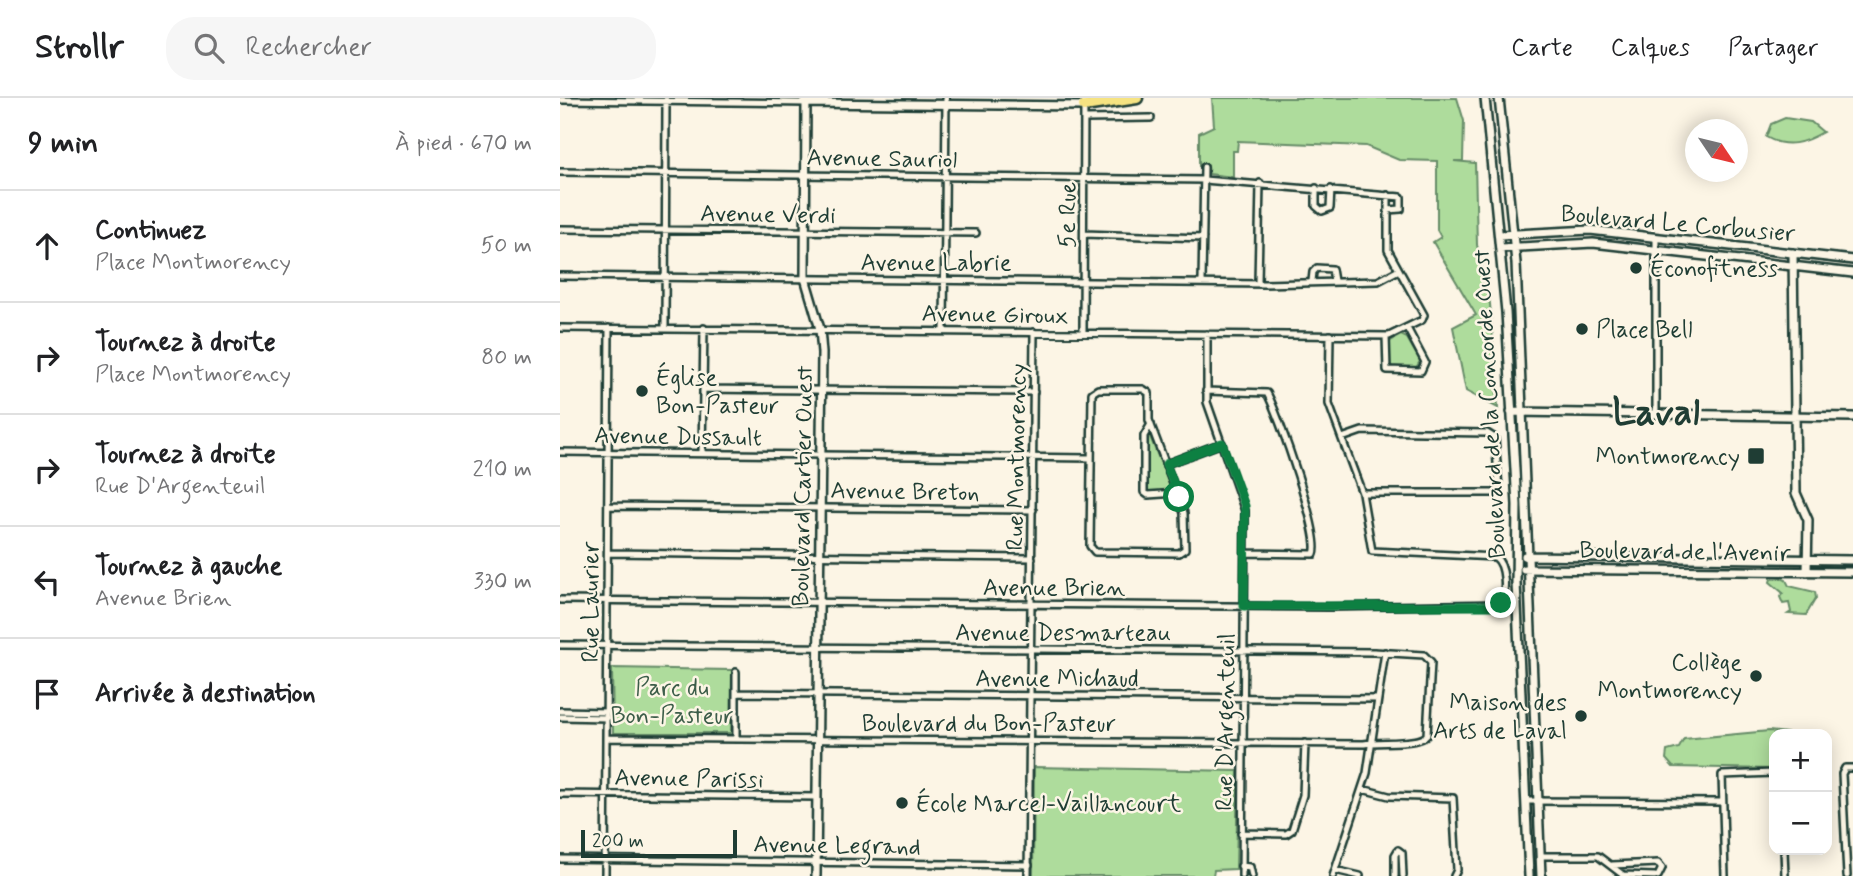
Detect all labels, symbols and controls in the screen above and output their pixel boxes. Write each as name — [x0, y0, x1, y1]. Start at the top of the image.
search box — [166, 17, 656, 80]
text: Strollr — [35, 26, 124, 70]
icon: search — [190, 29, 228, 67]
text: Rechercher — [246, 31, 372, 65]
text: Carte — [1511, 33, 1573, 64]
text: Calques — [1611, 33, 1690, 64]
text: Partager — [1728, 33, 1818, 64]
north arrow — [1685, 119, 1748, 182]
text: 9 min — [28, 124, 98, 163]
text: À pied · 670 m — [395, 129, 532, 159]
street label: Avenue Sauriol — [806, 143, 958, 176]
street label: 5e Rue — [1052, 182, 1085, 248]
street label: Avenue Verdi — [700, 199, 836, 232]
street label: Boulevard Le Corbusier — [1559, 199, 1796, 250]
text: Continuez — [95, 214, 206, 248]
icon: ahead — [28, 227, 66, 265]
text: 50 m — [481, 231, 532, 261]
text: Place Montmorency — [95, 248, 291, 278]
street label: Avenue Labrie — [861, 248, 1012, 279]
street label: Boulevard de la Concorde Ouest — [1467, 248, 1514, 559]
place label: Éconofitness — [1650, 252, 1778, 285]
marker: Éconofitness — [1628, 260, 1644, 276]
street label: Avenue Giroux — [921, 299, 1069, 332]
place label: Place Bell — [1596, 315, 1692, 346]
marker: Place Bell — [1574, 321, 1590, 337]
text: Tournez à droite — [95, 326, 276, 360]
icon: right — [28, 339, 66, 377]
text: 80 m — [481, 343, 532, 373]
text: Place Montmorency — [95, 360, 291, 390]
place label: Église Bon-Pasteur — [656, 361, 779, 422]
street label: Rue Montmorency — [1000, 363, 1035, 551]
street label: Boulevard Cartier Ouest — [786, 365, 821, 607]
marker: Église Bon-Pasteur — [634, 383, 650, 399]
district label: Laval — [1612, 389, 1700, 438]
street label: Avenue Dussault — [594, 421, 762, 454]
text: Tournez à droite — [95, 438, 276, 472]
place label: Montmorency — [1595, 442, 1740, 473]
marker: Montmorency — [1746, 446, 1766, 466]
icon: right — [28, 451, 66, 489]
text: 210 m — [472, 455, 532, 485]
text: Rue D'Argenteuil — [95, 472, 265, 502]
street label: Avenue Breton — [830, 476, 980, 509]
route start — [1163, 481, 1194, 512]
street label: Boulevard de l'Avenir — [1579, 535, 1792, 570]
street label: Rue Laurier — [576, 541, 607, 662]
text: Tournez à gauche — [95, 550, 282, 584]
icon: left — [28, 563, 66, 601]
text: 330 m — [474, 567, 532, 597]
street label: Avenue Brien — [983, 573, 1125, 604]
text: Avenue Brien — [95, 584, 232, 614]
route end — [1485, 587, 1516, 618]
street label: Avenue Desmarteau — [955, 618, 1171, 649]
street label: Rue D'Argenteuil — [1209, 633, 1247, 811]
place label: Collège Montmorency — [1597, 648, 1742, 707]
street label: Avenue Michaud — [975, 664, 1139, 695]
marker: Collège Montmorency — [1748, 668, 1764, 684]
park label: Parc du Bon-Pasteur — [610, 673, 734, 732]
icon: arrive — [28, 675, 66, 713]
text: Arrivée à destination — [95, 677, 316, 711]
place label: Maison des Arts de Laval — [1433, 688, 1567, 747]
marker: Maison des Arts de Laval — [1573, 708, 1589, 724]
street label: Boulevard du Bon-Pasteur — [862, 709, 1116, 740]
map controls — [1769, 729, 1832, 855]
button: + — [1769, 729, 1832, 792]
street label: Avenue Parissi — [614, 763, 764, 796]
place label: École Marcel-Vaillancourt — [916, 787, 1181, 820]
button: − — [1769, 792, 1832, 855]
marker: École Marcel-Vaillancourt — [894, 795, 910, 811]
scale bar — [581, 827, 737, 859]
text: 200 m — [592, 829, 644, 854]
street label: Avenue Legrand — [753, 830, 921, 866]

